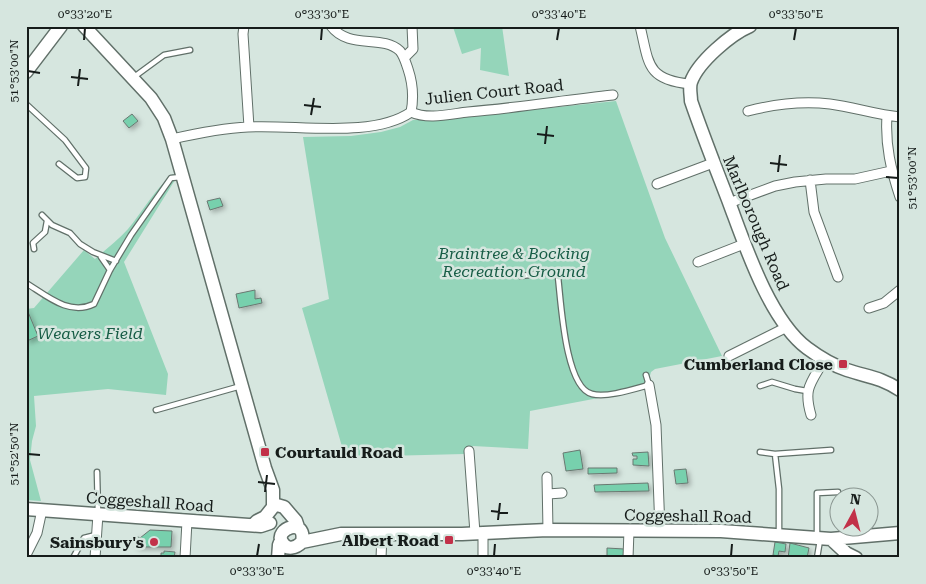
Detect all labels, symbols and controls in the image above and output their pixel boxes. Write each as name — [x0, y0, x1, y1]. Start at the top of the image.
text: 0°33'20"E — [58, 7, 112, 21]
text: 0°33'30"E — [295, 7, 349, 21]
text: 0°33'40"E — [532, 7, 586, 21]
text: 0°33'50"E — [769, 7, 823, 21]
text: 51°53'00"N — [7, 39, 21, 103]
street label: Julien Court Road — [424, 75, 564, 109]
text: 51°53'00"N — [905, 146, 919, 210]
street label: Marlborough Road — [719, 153, 793, 293]
park label: Braintree & Bocking Recreation Ground — [437, 244, 590, 281]
park label: Weavers Field — [37, 324, 143, 343]
place label: Cumberland Close — [684, 355, 833, 374]
marker: Cumberland Close — [837, 358, 849, 370]
text: 51°52'50"N — [7, 422, 21, 486]
place label: Courtauld Road — [275, 443, 403, 462]
marker: Courtauld Road — [259, 446, 271, 458]
north arrow — [828, 486, 878, 536]
street label: Coggeshall Road — [86, 488, 214, 516]
text: N — [849, 490, 862, 508]
street label: Coggeshall Road — [624, 505, 752, 527]
place label: Albert Road — [342, 531, 439, 550]
place label: Sainsbury's — [50, 533, 144, 552]
marker: Albert Road — [443, 534, 455, 546]
marker: Sainsbury's — [148, 536, 160, 548]
text: 0°33'30"E — [230, 564, 284, 578]
text: 0°33'40"E — [467, 564, 521, 578]
text: 0°33'50"E — [704, 564, 758, 578]

